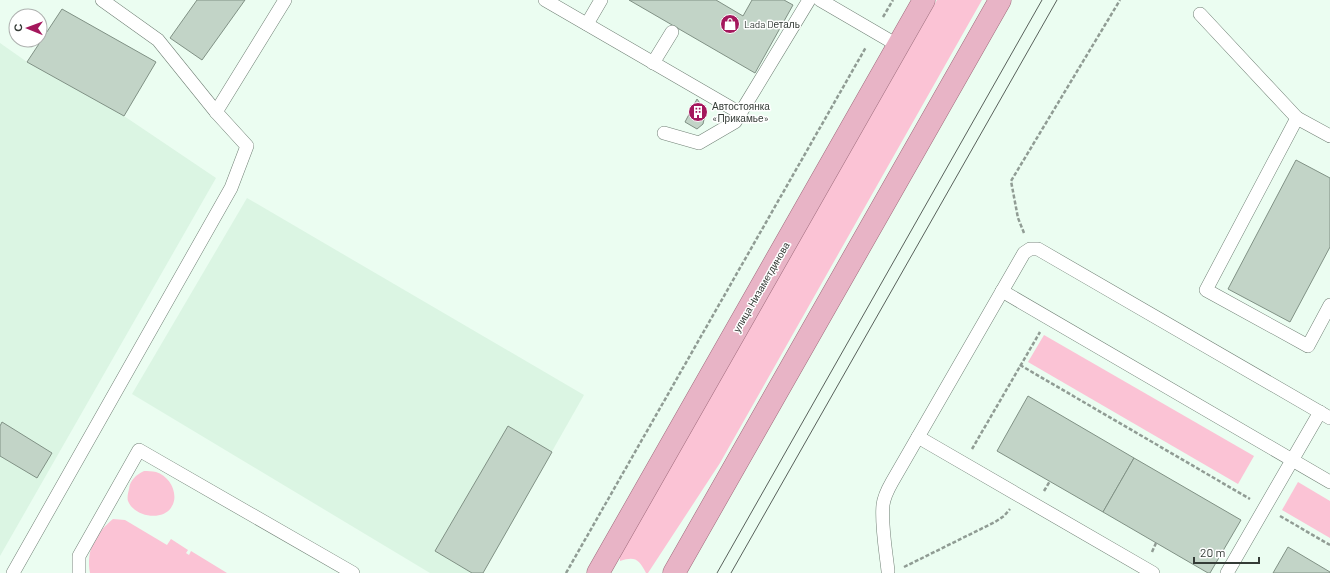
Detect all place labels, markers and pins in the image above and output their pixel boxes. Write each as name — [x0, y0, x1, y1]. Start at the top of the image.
shop icon: Lada Dеталь — [719, 13, 741, 35]
place label: Lada Dеталь — [744, 18, 800, 30]
place label: Автостоянка «Прикамье» — [712, 100, 770, 124]
building icon: Автостоянка «Прикамье» — [687, 101, 709, 123]

